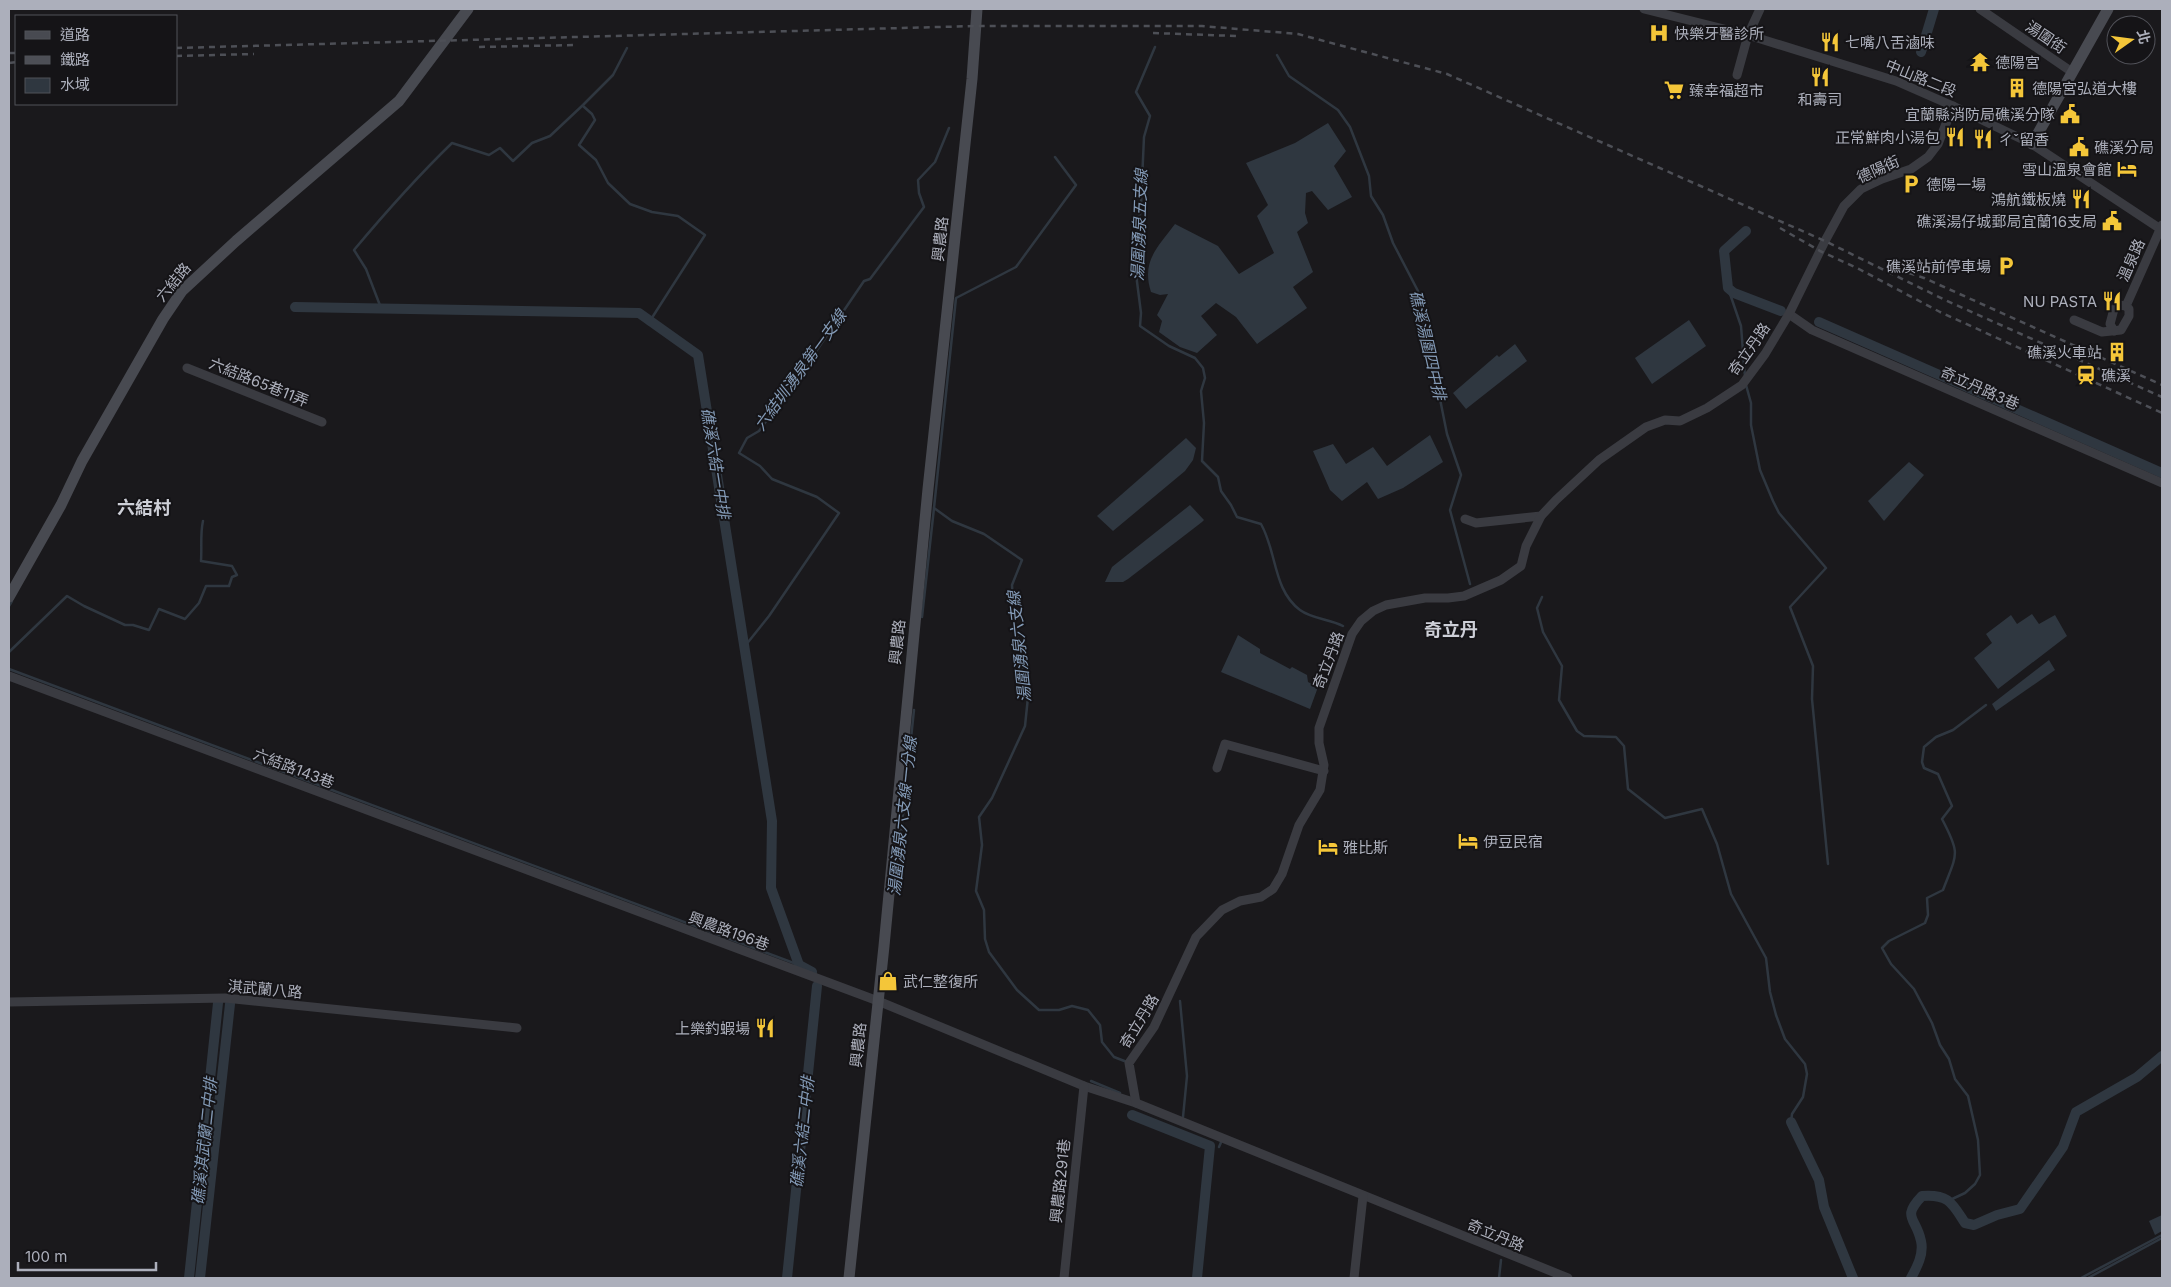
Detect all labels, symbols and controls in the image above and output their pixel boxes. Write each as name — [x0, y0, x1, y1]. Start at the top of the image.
legend — [15, 15, 178, 105]
north arrow — [2106, 15, 2156, 65]
street label: 湯圍街 — [2022, 17, 2070, 57]
hospital icon: 快樂牙醫診所 — [1648, 22, 1670, 44]
place label: 快樂牙醫診所 — [1674, 24, 1764, 43]
text: 道路 — [60, 25, 90, 44]
text: 北 — [2134, 28, 2154, 46]
restaurant icon: 七嘴八舌滷味 — [1819, 31, 1841, 53]
place label: 七嘴八舌滷味 — [1845, 33, 1935, 52]
text: 鐵路 — [60, 50, 90, 69]
temple icon: 德陽宮 — [1969, 51, 1991, 73]
place label: 德陽宮 — [1995, 53, 2040, 72]
street label: 中山路二段 — [1883, 55, 1959, 101]
restaurant icon: 和壽司 — [1809, 66, 1831, 88]
text: 水域 — [60, 75, 90, 94]
building icon: 德陽宮弘道大樓 — [2006, 77, 2028, 99]
supermarket icon: 臻幸福超市 — [1663, 79, 1685, 101]
place label: 德陽宮弘道大樓 — [2032, 79, 2137, 98]
place label: 臻幸福超市 — [1689, 81, 1764, 100]
place label: 和壽司 — [1797, 90, 1843, 109]
public building icon: 宜蘭縣消防局礁溪分隊 — [2059, 103, 2081, 125]
place label: 宜蘭縣消防局礁溪分隊 — [1905, 105, 2055, 124]
restaurant icon: 正常鮮肉小湯包 — [1944, 126, 1966, 148]
place label: 正常鮮肉小湯包 — [1835, 128, 1940, 147]
restaurant icon: ㄔˇ留香 — [1972, 128, 1994, 150]
place label: ㄔˇ留香 — [1998, 130, 2049, 149]
public building icon: 礁溪分局 — [2068, 136, 2090, 158]
place label: 礁溪分局 — [2094, 138, 2154, 157]
street label: 德陽街 — [1854, 151, 1902, 187]
hotel icon: 雪山溫泉會館 — [2116, 158, 2138, 180]
place label: 雪山溫泉會館 — [2022, 160, 2112, 179]
water label: 湯圍湧泉五支線 — [1127, 167, 1151, 281]
parking icon: 德陽一場 — [1900, 173, 1922, 195]
place label: 德陽一場 — [1926, 175, 1986, 194]
restaurant icon: 鴻航鐵板燒 — [2070, 188, 2092, 210]
place label: 鴻航鐵板燒 — [1991, 190, 2066, 209]
public building icon: 礁溪湯仔城郵局宜蘭16支局 — [2101, 210, 2123, 232]
place label: 礁溪湯仔城郵局宜蘭16支局 — [1917, 212, 2097, 231]
street label: 興農路 — [928, 216, 952, 262]
street label: 溫泉路 — [2113, 236, 2149, 284]
parking icon: 礁溪站前停車場 — [1995, 255, 2017, 277]
place label: 礁溪站前停車場 — [1886, 257, 1991, 276]
street label: 六結路 — [151, 259, 195, 305]
water label: 礁溪湯圍四中排 — [1406, 288, 1451, 404]
restaurant icon: NU PASTA — [2101, 290, 2123, 312]
place label: NU PASTA — [2023, 292, 2097, 311]
water label: 六結圳湧泉第一支線 — [750, 304, 852, 434]
street label: 奇立丹路 — [1724, 319, 1774, 379]
building icon: 礁溪火車站 — [2106, 341, 2128, 363]
place label: 礁溪火車站 — [2027, 343, 2102, 362]
street label: 六結路65巷11弄 — [206, 353, 312, 411]
street label: 奇立丹路3巷 — [1938, 362, 2022, 414]
station icon: 礁溪 — [2075, 364, 2097, 386]
place label: 礁溪 — [2101, 366, 2131, 385]
water label: 礁溪六結一中排 — [697, 406, 735, 522]
district label: 六結村 — [117, 497, 171, 518]
water label: 湯圍湧泉六支線 — [1003, 588, 1035, 704]
street label: 興農路 — [885, 619, 909, 665]
district label: 奇立丹 — [1424, 619, 1478, 640]
street label: 奇立丹路 — [1308, 629, 1348, 691]
water label: 湯圍湧泉六支線一分線 — [884, 733, 921, 897]
street label: 六結路143巷 — [251, 744, 337, 792]
hotel icon: 伊豆民宿 — [1457, 830, 1479, 852]
place label: 伊豆民宿 — [1483, 832, 1543, 851]
hotel icon: 雅比斯 — [1317, 836, 1339, 858]
place label: 雅比斯 — [1343, 838, 1388, 857]
street label: 興農路196巷 — [686, 908, 772, 954]
shop icon: 武仁整復所 — [877, 970, 899, 992]
place label: 武仁整復所 — [903, 972, 978, 991]
street label: 淇武蘭八路 — [227, 976, 303, 1002]
street label: 奇立丹路 — [1115, 990, 1163, 1052]
restaurant icon: 上樂釣蝦場 — [754, 1017, 776, 1039]
place label: 上樂釣蝦場 — [675, 1019, 750, 1038]
street label: 興農路 — [846, 1022, 870, 1068]
water label: 礁溪六結二中排 — [786, 1073, 818, 1189]
water label: 礁溪淇武蘭二中排 — [187, 1074, 221, 1206]
street label: 興農路291巷 — [1046, 1138, 1074, 1224]
street label: 奇立丹路 — [1465, 1215, 1527, 1255]
scale bar — [18, 1240, 155, 1272]
text: 100 m — [25, 1247, 67, 1266]

